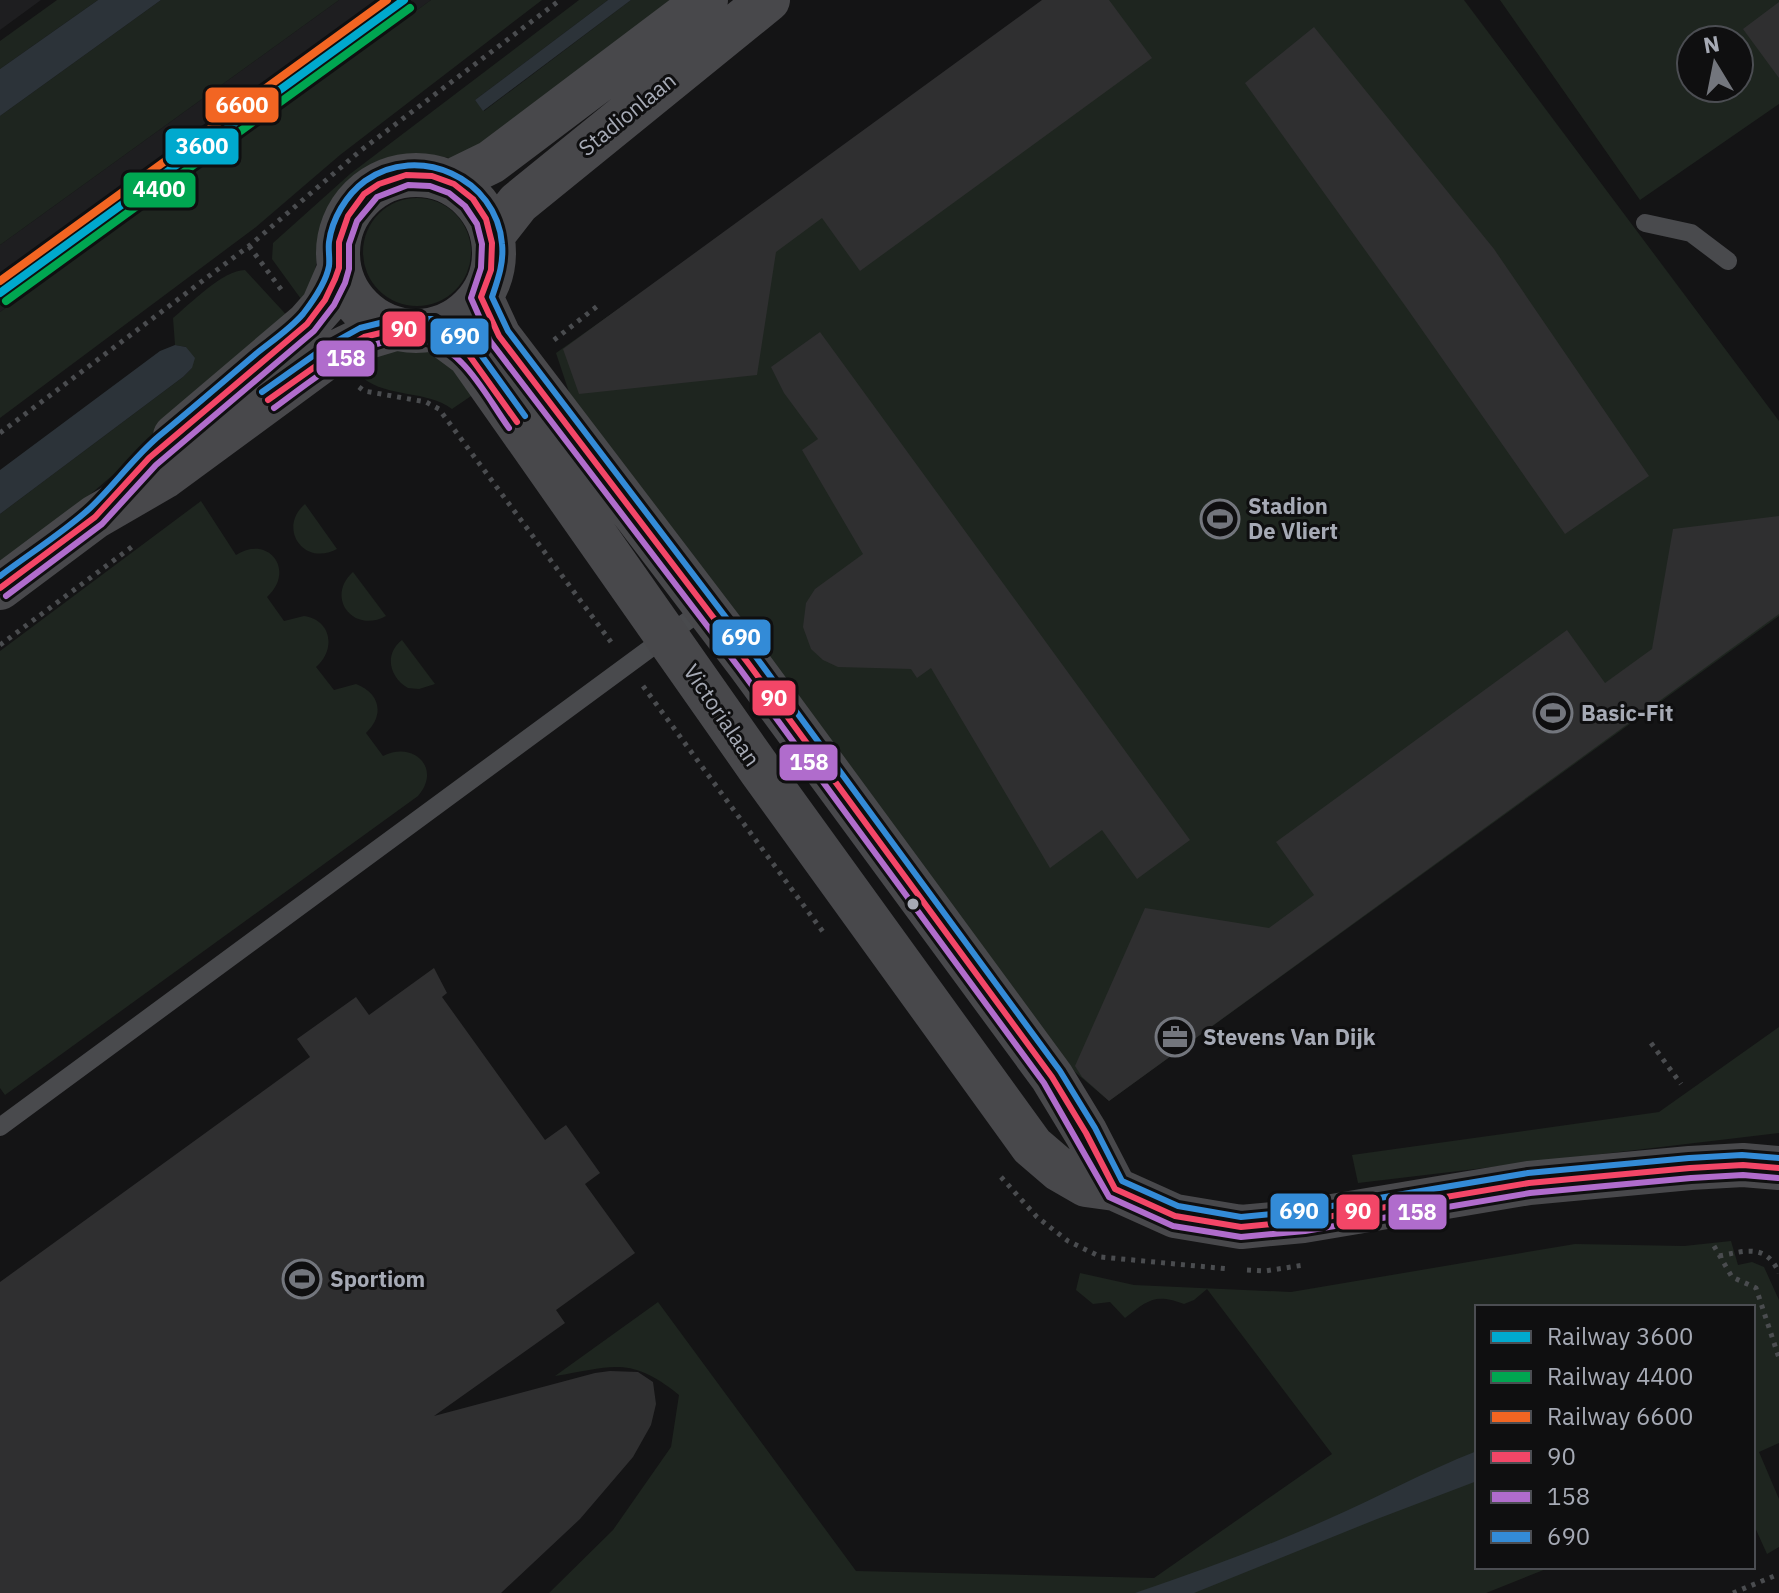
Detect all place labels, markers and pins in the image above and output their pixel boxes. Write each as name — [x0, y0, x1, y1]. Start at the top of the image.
place label: Stadion De Vliert — [1248, 491, 1338, 545]
sports icon: Stadion De Vliert — [1199, 498, 1241, 540]
sports icon: Basic-Fit — [1532, 692, 1574, 734]
place label: Basic-Fit — [1581, 698, 1673, 727]
unlabelled marker — [905, 896, 921, 912]
office icon: Stevens Van Dijk — [1154, 1016, 1196, 1058]
place label: Stevens Van Dijk — [1203, 1022, 1376, 1051]
sports icon: Sportiom — [281, 1258, 323, 1300]
place label: Sportiom — [330, 1264, 425, 1293]

